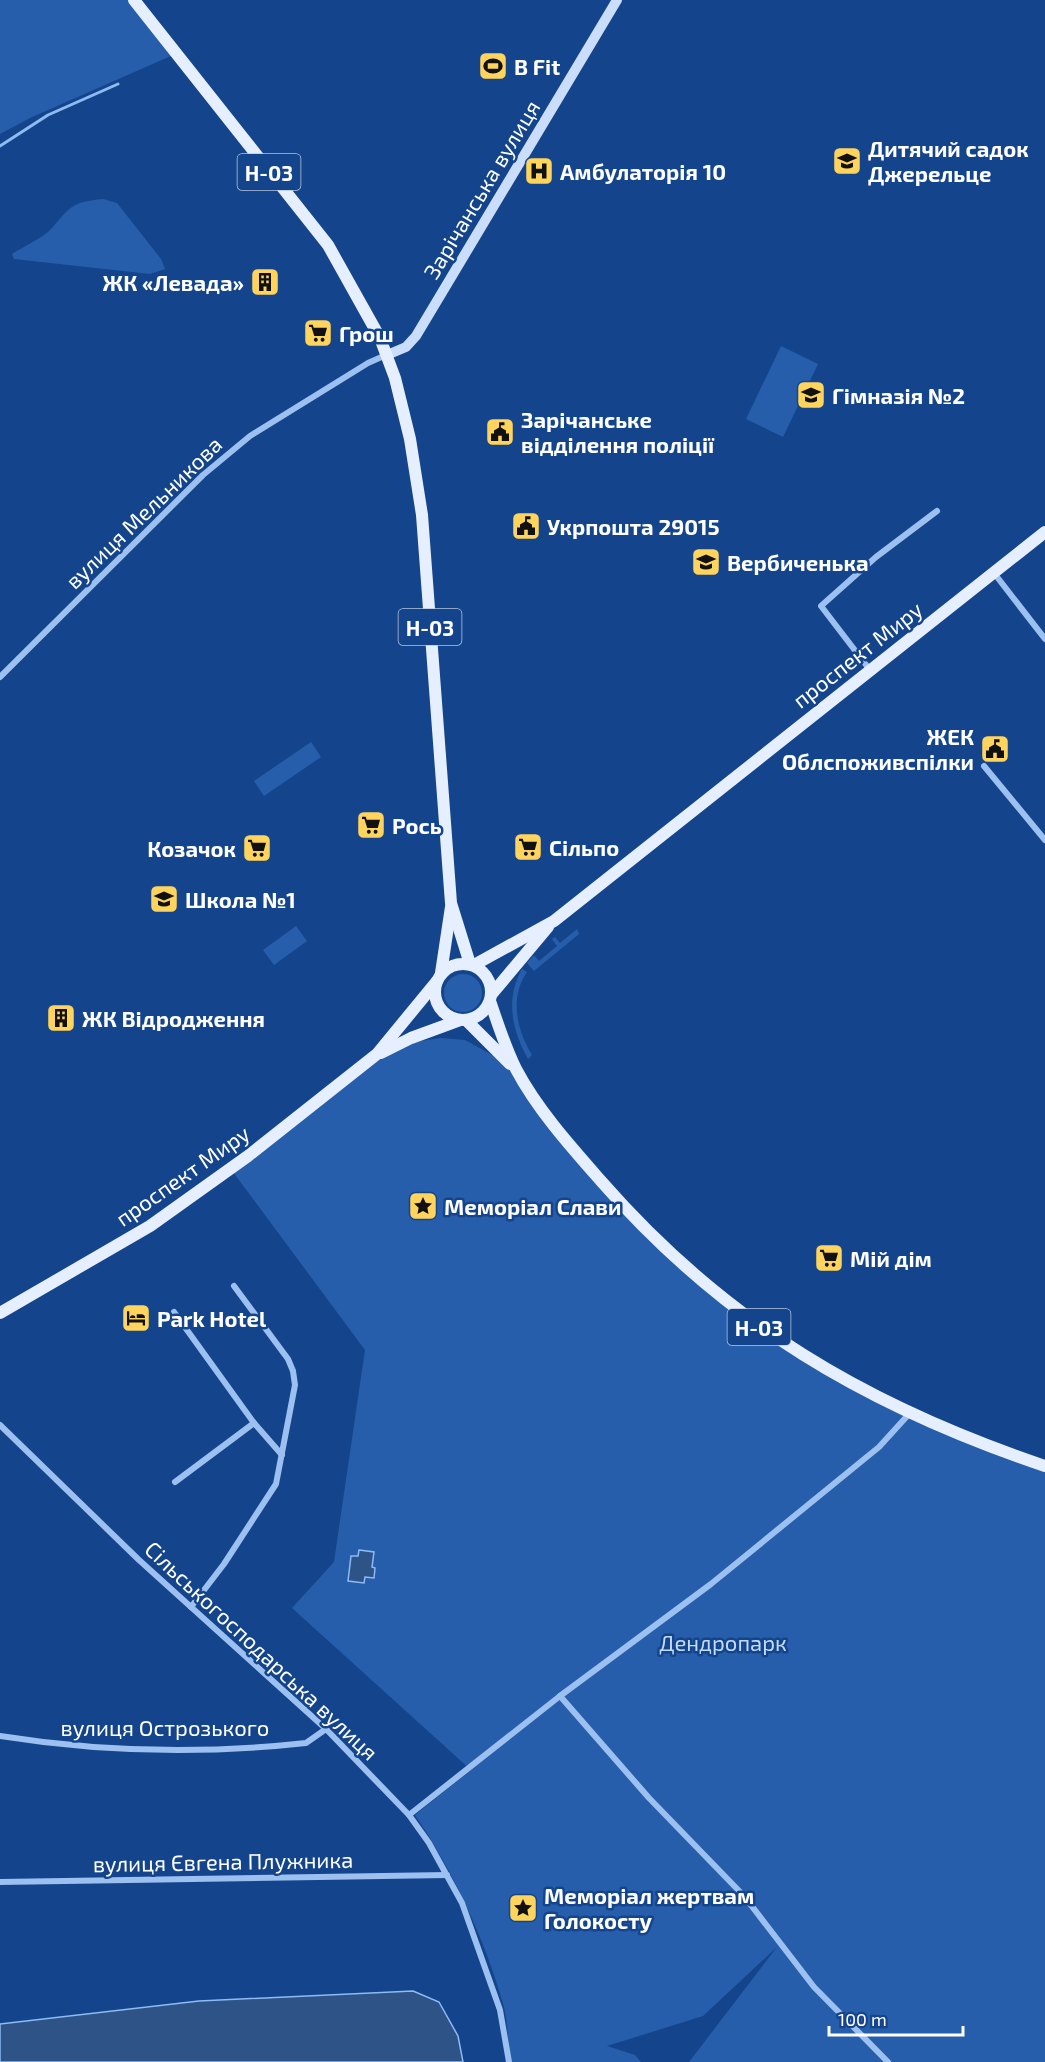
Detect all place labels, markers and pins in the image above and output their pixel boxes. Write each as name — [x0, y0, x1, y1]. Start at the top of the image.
sports icon: B Fit — [477, 50, 509, 82]
place label: B Fit — [514, 53, 560, 79]
place label: Дитячий садок Джерельце — [868, 135, 1029, 186]
school or university icon: Дитячий садок Джерельце — [831, 145, 863, 177]
hospital icon: Амбулаторія 10 — [523, 155, 555, 187]
place label: Амбулаторія 10 — [560, 158, 726, 184]
building icon: ЖК «Левада» — [249, 266, 281, 298]
place label: ЖК «Левада» — [103, 269, 244, 295]
supermarket icon: Грош — [302, 317, 334, 349]
place label: Грош — [339, 320, 394, 346]
school or university icon: Гімназія №2 — [795, 379, 827, 411]
place label: Гімназія №2 — [832, 382, 965, 408]
place label: Зарічанське відділення поліції — [521, 406, 715, 457]
public building icon: Зарічанське відділення поліції — [484, 416, 516, 448]
public building icon: Укрпошта 29015 — [510, 510, 542, 542]
place label: Укрпошта 29015 — [547, 513, 720, 539]
school or university icon: Вербиченька — [690, 546, 722, 578]
place label: Вербиченька — [727, 549, 869, 575]
place label: ЖЕК Облспоживспілки — [782, 723, 974, 774]
public building icon: ЖЕК Облспоживспілки — [979, 733, 1011, 765]
supermarket icon: Рось — [355, 809, 387, 841]
place label: Рось — [392, 812, 442, 838]
supermarket icon: Сільпо — [512, 831, 544, 863]
supermarket icon: Козачок — [241, 832, 273, 864]
place label: Сільпо — [549, 834, 619, 860]
place label: Козачок — [147, 835, 236, 861]
school or university icon: Школа №1 — [148, 883, 180, 915]
place label: Школа №1 — [185, 886, 296, 912]
building icon: ЖК Відродження — [45, 1002, 77, 1034]
place label: ЖК Відродження — [82, 1005, 265, 1031]
place icon: Меморіал Слави — [407, 1190, 439, 1222]
place label: Меморіал Слави — [444, 1193, 621, 1219]
supermarket icon: Мій дім — [813, 1242, 845, 1274]
place label: Мій дім — [850, 1245, 932, 1271]
hotel icon: Park Hotel — [120, 1302, 152, 1334]
place label: Park Hotel — [157, 1305, 267, 1331]
place label: Меморіал жертвам Голокосту — [544, 1882, 754, 1933]
place icon: Меморіал жертвам Голокосту — [507, 1892, 539, 1924]

